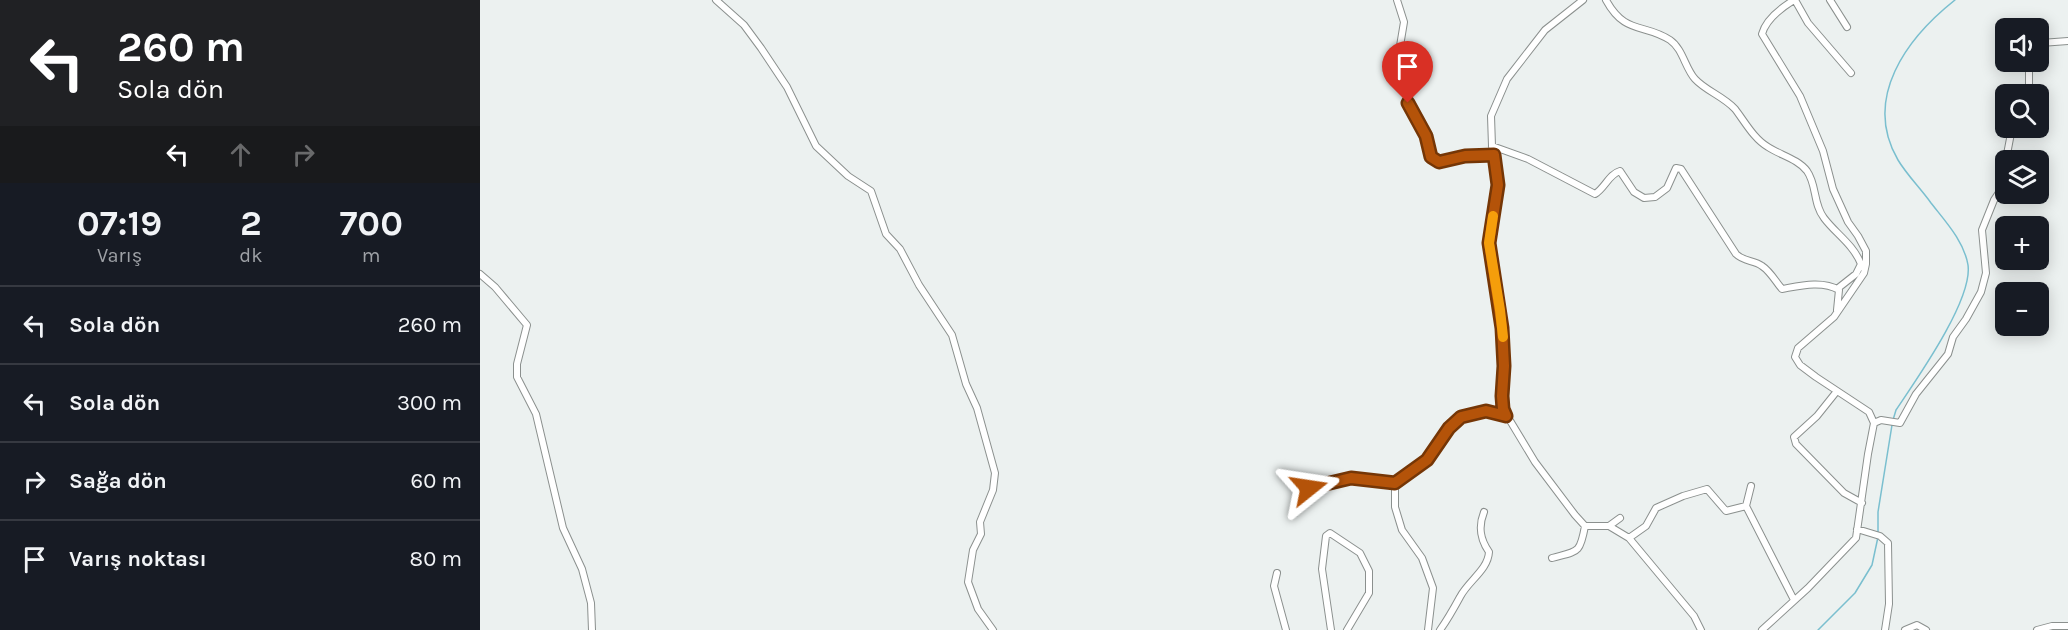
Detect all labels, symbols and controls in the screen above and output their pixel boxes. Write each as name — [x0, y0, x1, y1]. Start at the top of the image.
map controls — [1995, 18, 2049, 336]
button: sound — [1995, 18, 2049, 72]
text: 260 m — [117, 22, 245, 72]
icon: left — [18, 24, 96, 102]
pin — [1382, 41, 1433, 103]
icon: arrive — [1391, 50, 1424, 83]
text: Sola dön — [117, 73, 224, 105]
button: search — [1995, 84, 2049, 138]
icon: left — [161, 138, 194, 171]
icon: ahead — [224, 138, 257, 171]
icon: right — [287, 138, 320, 171]
button: layers — [1995, 150, 2049, 204]
text: 07:19 — [77, 202, 162, 244]
text: 2 — [240, 202, 262, 244]
text: 700 — [339, 202, 403, 244]
button: + — [1995, 216, 2049, 270]
text: Varış — [97, 244, 142, 267]
text: dk — [239, 244, 262, 267]
text: m — [362, 244, 381, 267]
button: − — [1995, 282, 2049, 336]
icon: left — [18, 309, 51, 342]
text: Sola dön — [69, 312, 160, 338]
text: 260 m — [398, 312, 462, 338]
icon: left — [18, 387, 51, 420]
text: Sola dön — [69, 390, 160, 416]
text: 300 m — [397, 390, 462, 416]
position arrow — [1277, 456, 1341, 520]
icon: right — [18, 465, 51, 498]
text: Sağa dön — [69, 468, 167, 494]
text: 60 m — [411, 468, 462, 494]
icon: arrive — [18, 543, 51, 576]
text: Varış noktası — [69, 546, 207, 572]
text: 80 m — [410, 546, 462, 572]

